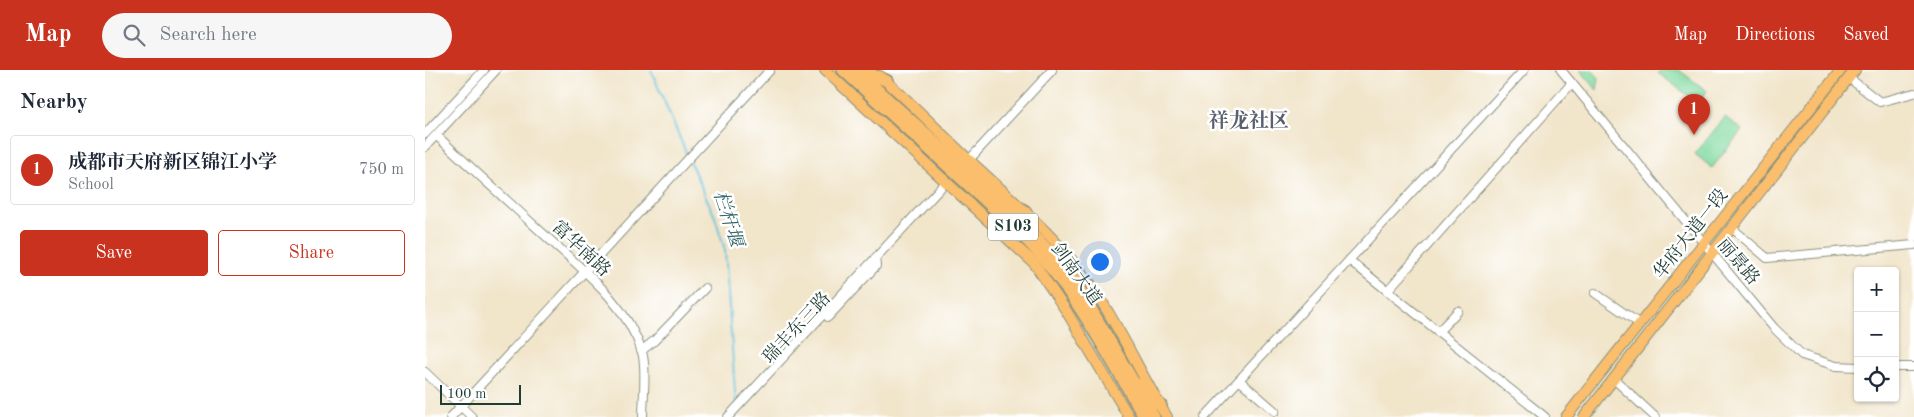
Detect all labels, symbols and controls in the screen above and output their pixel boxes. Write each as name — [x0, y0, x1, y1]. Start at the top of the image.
search box — [102, 13, 452, 58]
icon: search — [120, 21, 148, 49]
text: Map — [25, 23, 72, 47]
text: Search here — [160, 26, 257, 45]
text: Map — [1674, 26, 1707, 44]
text: Directions — [1735, 26, 1815, 44]
text: Saved — [1843, 26, 1889, 44]
text: Nearby — [20, 92, 88, 113]
pin: 1 — [1678, 94, 1710, 135]
district label: 祥龙社区 — [1209, 109, 1289, 132]
text: 成都市天府新区锦江小学 — [68, 154, 277, 173]
text: 1 — [32, 162, 42, 178]
text: 750 m — [359, 162, 404, 178]
text: School — [68, 177, 114, 193]
street label: 华府大道一段 — [1649, 185, 1731, 282]
water label: 栏杆堰 — [709, 188, 748, 252]
road number: S103 — [988, 214, 1038, 240]
street label: 富华南路 — [549, 216, 615, 280]
button: Save — [20, 230, 208, 276]
button: Share — [218, 230, 405, 276]
street label: 丽景路 — [1714, 234, 1764, 288]
street label: 剑南大道 — [1048, 238, 1106, 308]
your location — [1087, 249, 1113, 275]
map controls — [1854, 267, 1899, 402]
button: + — [1854, 267, 1899, 312]
street label: 瑞丰东三路 — [758, 288, 834, 367]
button: − — [1854, 312, 1899, 357]
button: locate — [1854, 357, 1899, 402]
scale bar — [440, 382, 521, 405]
text: 100 m — [447, 387, 486, 401]

